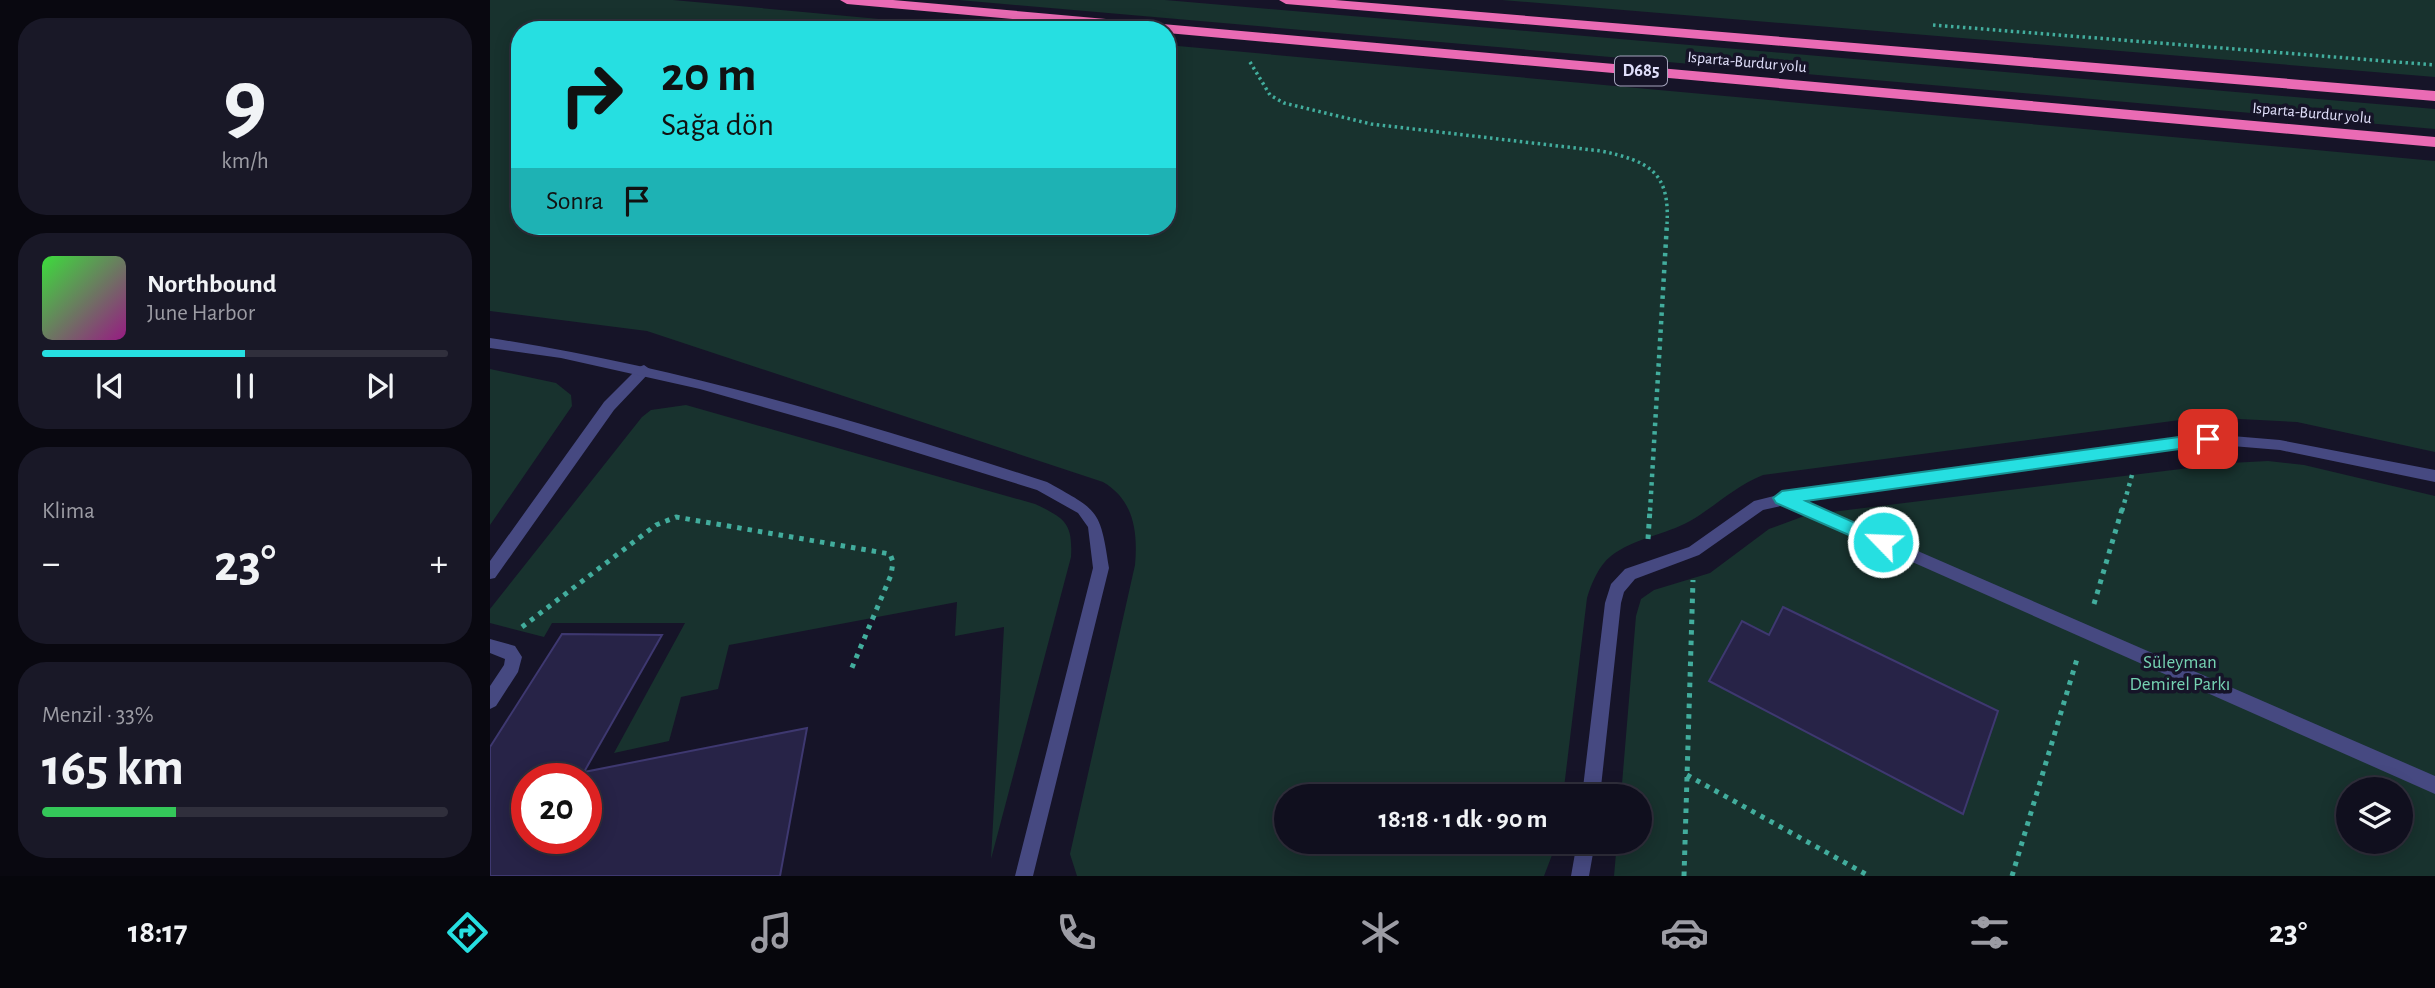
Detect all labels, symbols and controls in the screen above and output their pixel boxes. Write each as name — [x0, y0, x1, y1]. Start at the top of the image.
icon: right — [546, 49, 637, 140]
street label: Isparta-Burdur yolu — [1687, 49, 1807, 76]
text: 20 m — [661, 51, 757, 100]
road number: D685 — [1615, 56, 1667, 86]
text: 9 — [223, 57, 267, 148]
street label: Isparta-Burdur yolu — [2252, 100, 2372, 127]
text: Sağa dön — [661, 109, 774, 141]
text: km/h — [221, 150, 269, 173]
icon: arrive — [618, 182, 656, 220]
text: Sonra — [546, 188, 604, 214]
text: Northbound — [147, 271, 276, 297]
text: June Harbor — [147, 302, 255, 325]
icon: previous — [91, 367, 129, 405]
icon: pause — [226, 367, 264, 405]
icon: next — [361, 367, 399, 405]
pin — [2178, 409, 2238, 469]
icon: arrive — [2189, 420, 2227, 458]
text: Klima — [42, 500, 95, 523]
position arrow — [1846, 505, 1920, 579]
text: 23° — [214, 538, 276, 590]
text: − — [42, 545, 60, 583]
text: + — [430, 545, 448, 583]
park label: Süleyman Demirel Parkı — [2130, 653, 2230, 694]
text: Menzil · 33% — [42, 704, 154, 727]
text: 165 km — [42, 742, 184, 794]
speed limit sign: 20 — [511, 763, 602, 854]
map controls — [2336, 777, 2413, 854]
button: layers — [2336, 777, 2413, 854]
text: 18:18 · 1 dk · 90 m — [1379, 806, 1547, 832]
icon: directions — [443, 908, 492, 957]
icon: music — [747, 908, 796, 957]
icon: phone — [1052, 908, 1101, 957]
icon: climate — [1356, 908, 1405, 957]
icon: car — [1660, 908, 1709, 957]
icon: filters — [1965, 908, 2014, 957]
text: 18:17 — [128, 916, 188, 948]
text: 23° — [2269, 916, 2307, 948]

